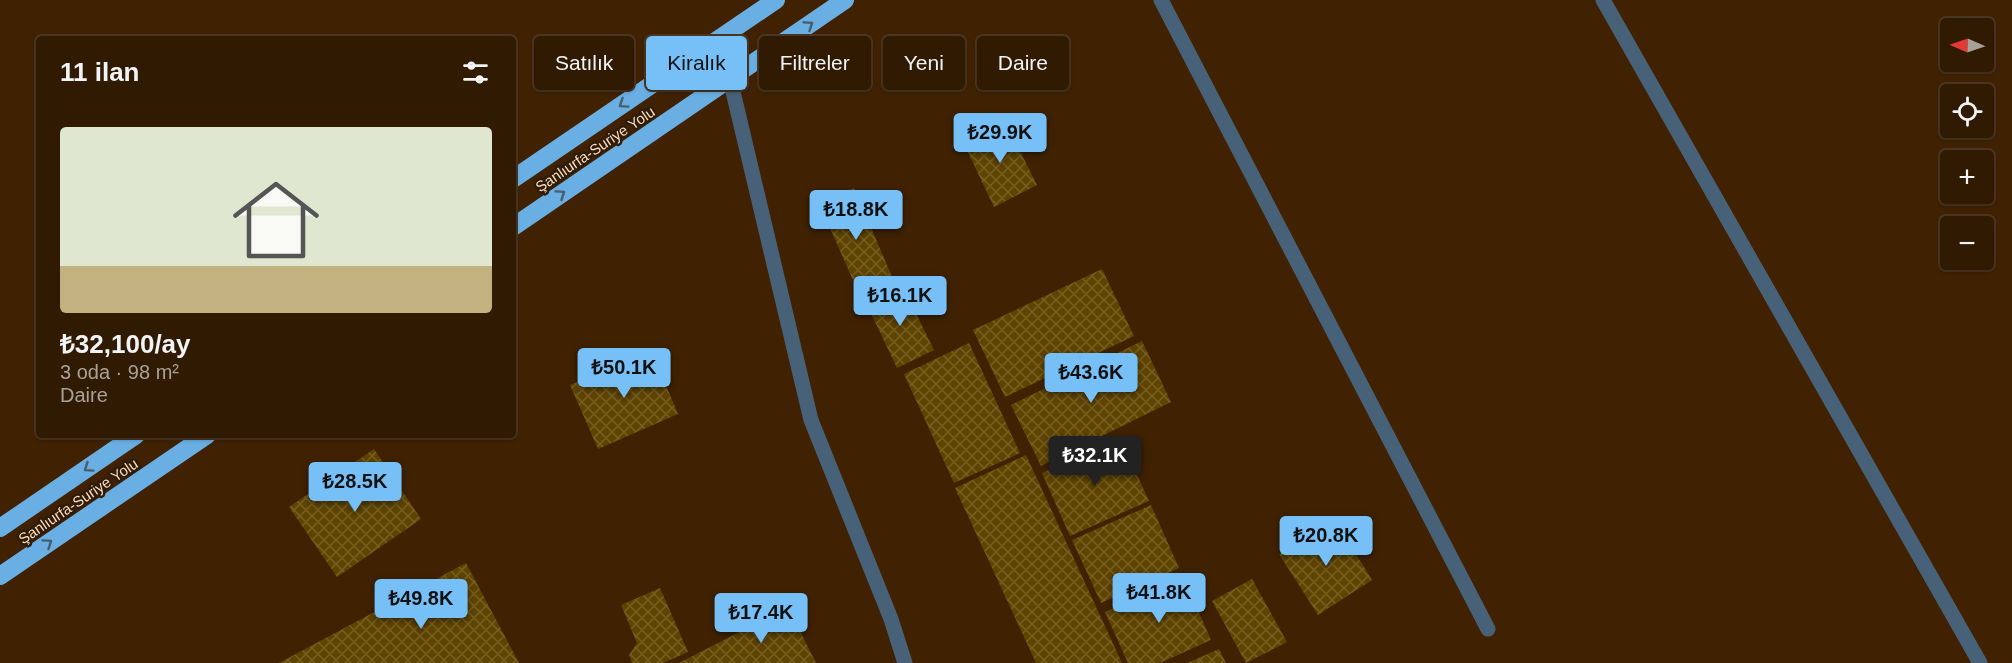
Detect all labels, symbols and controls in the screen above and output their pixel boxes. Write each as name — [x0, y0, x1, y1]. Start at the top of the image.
north arrow — [1940, 18, 1994, 72]
map controls — [1940, 18, 1994, 270]
one-way arrow — [803, 21, 814, 32]
chip: Satılık — [534, 36, 634, 90]
chip: Kiralık — [646, 36, 747, 90]
chip: Filtreler — [759, 36, 871, 90]
chip: Yeni — [883, 36, 965, 90]
chip: Daire — [977, 36, 1069, 90]
icon: filters — [459, 56, 492, 89]
text: 11 ilan — [60, 57, 140, 87]
button: locate — [1940, 84, 1994, 138]
one-way arrow — [619, 97, 630, 108]
street label: Şanlıurfa-Suriye Yolu — [532, 103, 658, 195]
pin: ₺29.9K — [951, 113, 1049, 164]
text: ₺29.9K — [968, 121, 1032, 143]
button: + — [1940, 150, 1994, 204]
icon: home — [222, 166, 330, 274]
one-way arrow — [555, 190, 566, 201]
pin: ₺18.8K — [807, 190, 905, 241]
text: ₺18.8K — [824, 198, 888, 220]
button: − — [1940, 216, 1994, 270]
pin: ₺16.1K — [851, 276, 949, 327]
text: ₺16.1K — [868, 284, 932, 306]
text: ₺32,100/ay — [60, 329, 191, 359]
pin: ₺50.1K — [575, 348, 673, 399]
pin: ₺43.6K — [1042, 353, 1140, 404]
text: ₺50.1K — [592, 356, 656, 378]
text: 3 oda · 98 m² — [60, 361, 179, 383]
text: ₺43.6K — [1059, 361, 1123, 383]
text: Daire — [60, 384, 108, 406]
pin: ₺32.1K — [1046, 436, 1144, 487]
text: ₺32.1K — [1063, 444, 1127, 466]
street label: Şanlıurfa-Suriye Yolu — [15, 455, 141, 547]
one-way arrow — [83, 461, 94, 472]
pin: ₺28.5K — [306, 462, 404, 513]
text: ₺28.5K — [323, 470, 387, 492]
pin: ₺20.8K — [1277, 516, 1375, 567]
text: ₺20.8K — [1294, 524, 1358, 546]
one-way arrow — [42, 539, 53, 550]
pin: ₺41.8K — [1110, 573, 1208, 624]
pin: ₺49.8K — [372, 579, 470, 630]
text: ₺41.8K — [1127, 581, 1191, 603]
text: ₺49.8K — [389, 587, 453, 609]
pin: ₺17.4K — [712, 593, 810, 644]
text: ₺17.4K — [729, 601, 793, 623]

